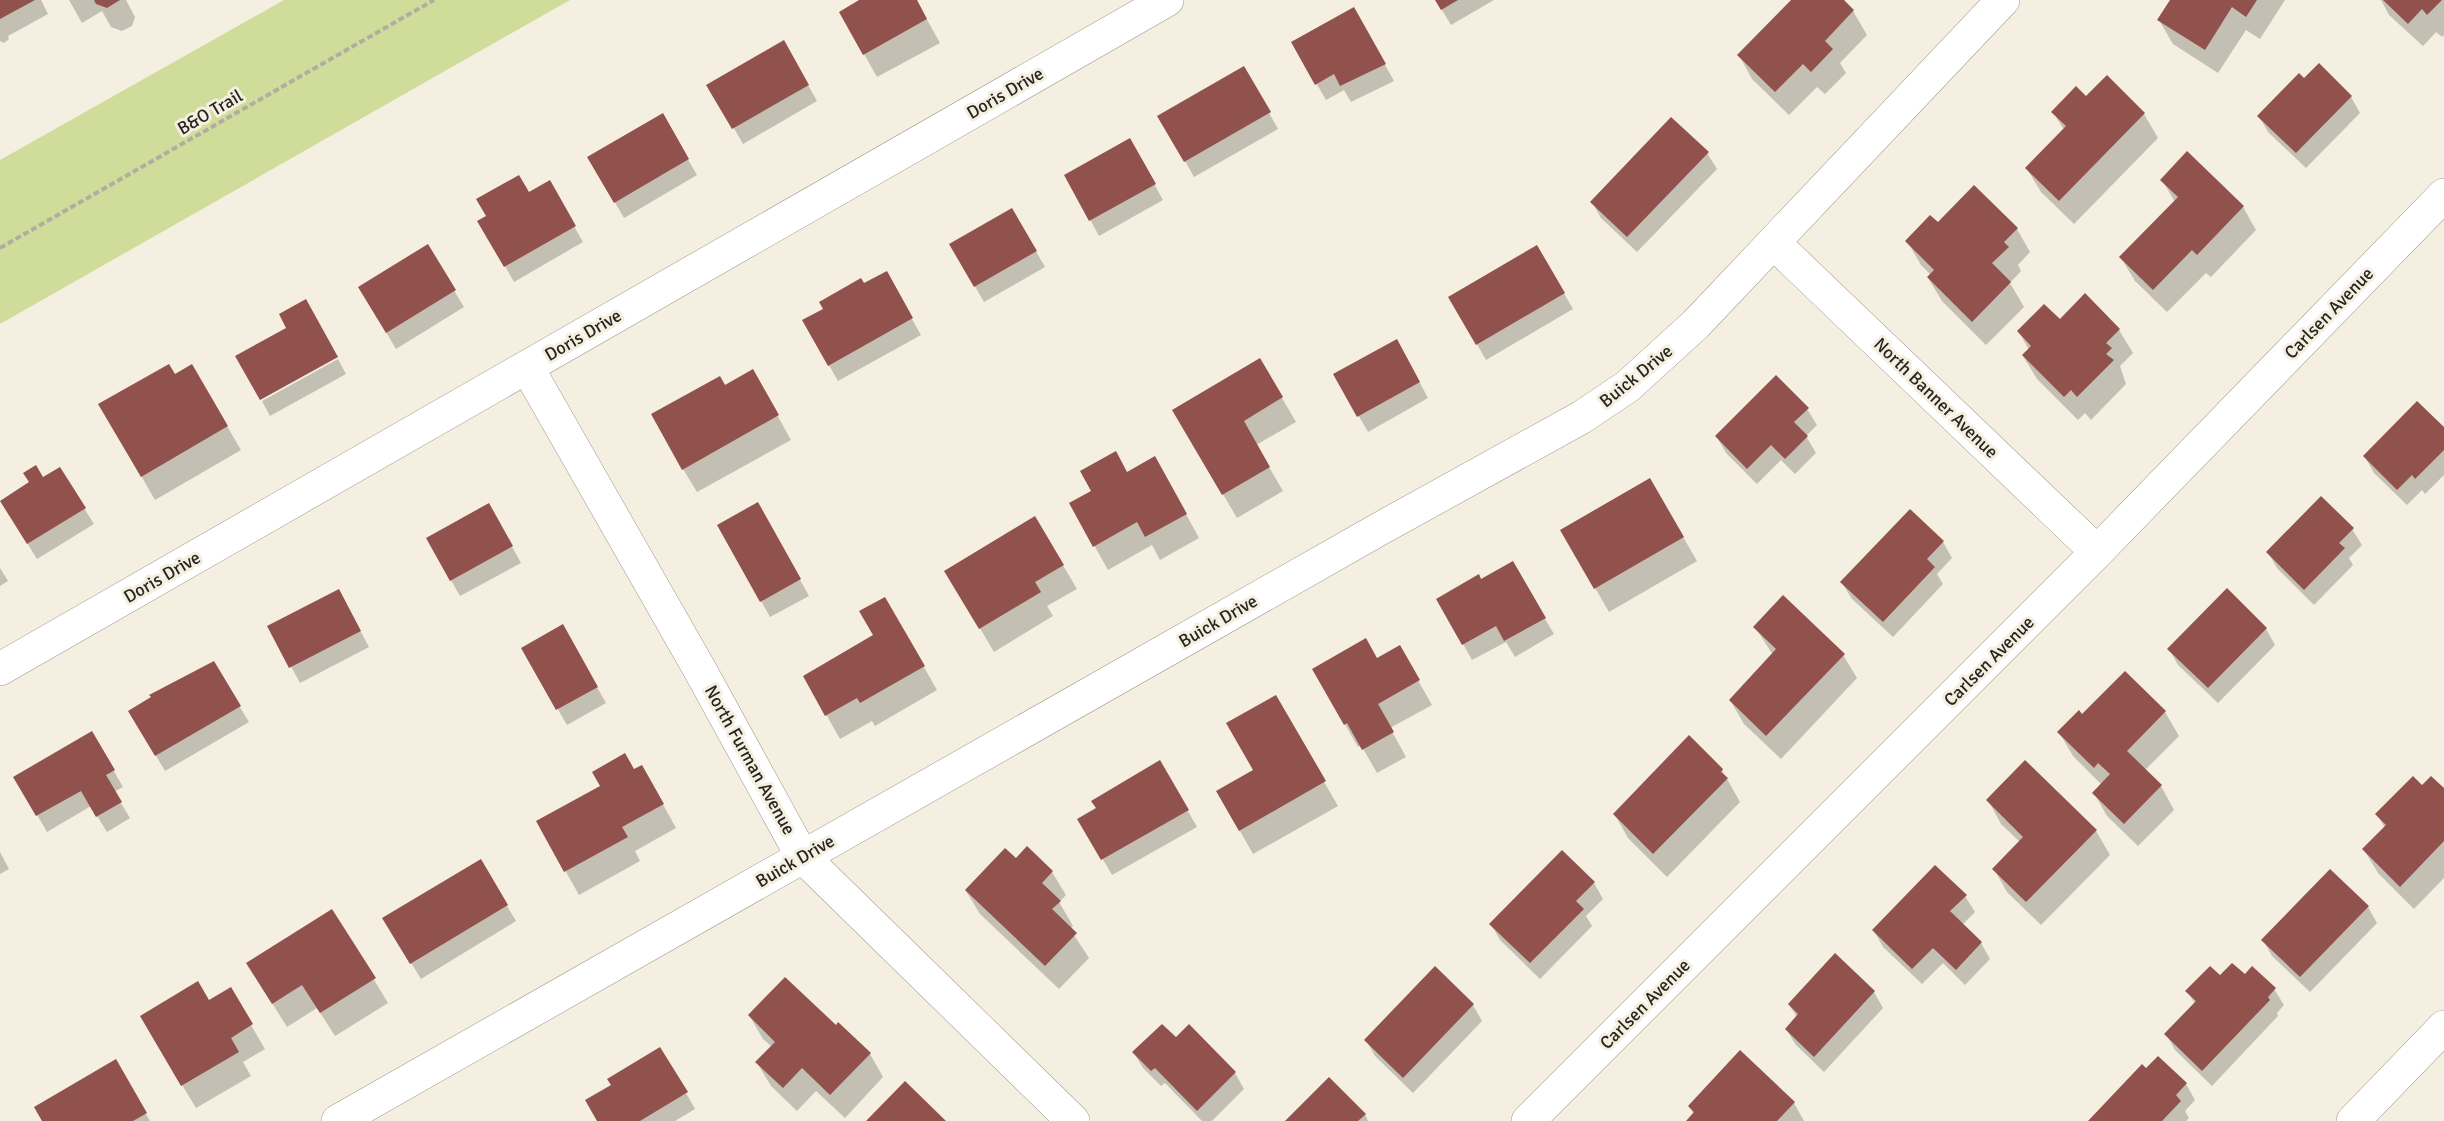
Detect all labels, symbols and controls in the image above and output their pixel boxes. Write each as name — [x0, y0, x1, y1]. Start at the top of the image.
street label: Doris Drive — [963, 62, 1047, 124]
street label: B&O Trail — [173, 85, 247, 139]
street label: Carlsen Avenue — [2280, 263, 2378, 363]
street label: Doris Drive — [541, 304, 625, 366]
street label: North Banner Avenue — [1869, 333, 2003, 463]
street label: Buick Drive — [1595, 340, 1677, 412]
street label: Doris Drive — [120, 546, 204, 608]
street label: Buick Drive — [1175, 590, 1261, 652]
street label: Carlsen Avenue — [1939, 611, 2039, 711]
street label: North Furman Avenue — [700, 681, 800, 839]
street label: Buick Drive — [752, 830, 838, 892]
street label: Carlsen Avenue — [1595, 954, 1695, 1054]

